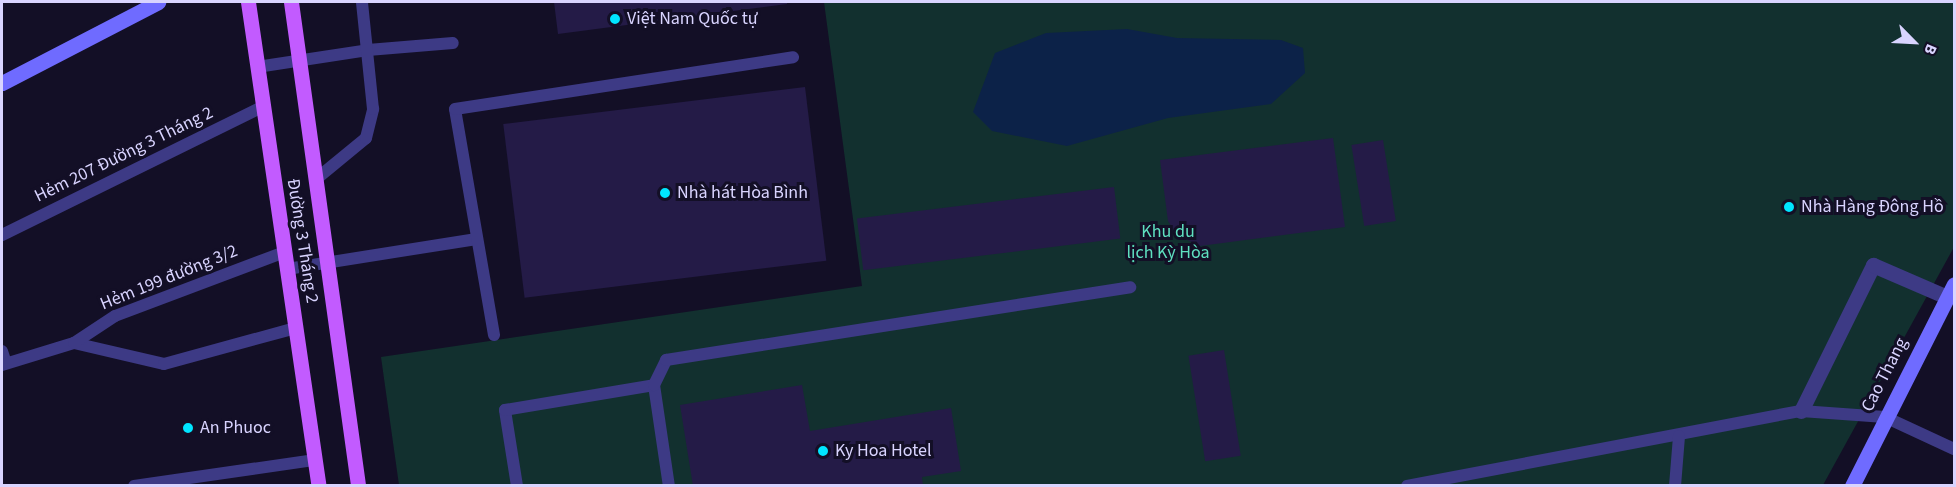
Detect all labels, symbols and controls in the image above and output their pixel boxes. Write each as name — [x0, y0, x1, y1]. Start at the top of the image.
place label: Việt Nam Quốc tự — [627, 8, 758, 30]
marker: Việt Nam Quốc tự — [608, 12, 622, 26]
north arrow — [1884, 12, 1944, 72]
text: B — [1918, 40, 1942, 58]
street label: Hẻm 207 Đường 3 Tháng 2 — [31, 102, 217, 208]
street label: Đường 3 Tháng 2 — [281, 177, 323, 305]
place label: Nhà hát Hòa Bình — [677, 182, 808, 204]
marker: Nhà hát Hòa Bình — [658, 186, 672, 200]
place label: Nhà Hàng Đông Hồ — [1801, 196, 1944, 218]
marker: Nhà Hàng Đông Hồ — [1782, 200, 1796, 214]
park label: Khu du lịch Kỳ Hòa — [1126, 222, 1210, 264]
street label: Hẻm 199 đường 3/2 — [97, 241, 241, 315]
street label: Cao Thang — [1857, 334, 1913, 416]
place label: An Phuoc — [200, 417, 271, 439]
marker: An Phuoc — [181, 421, 195, 435]
place label: Ky Hoa Hotel — [835, 440, 932, 462]
marker: Ky Hoa Hotel — [816, 444, 830, 458]

